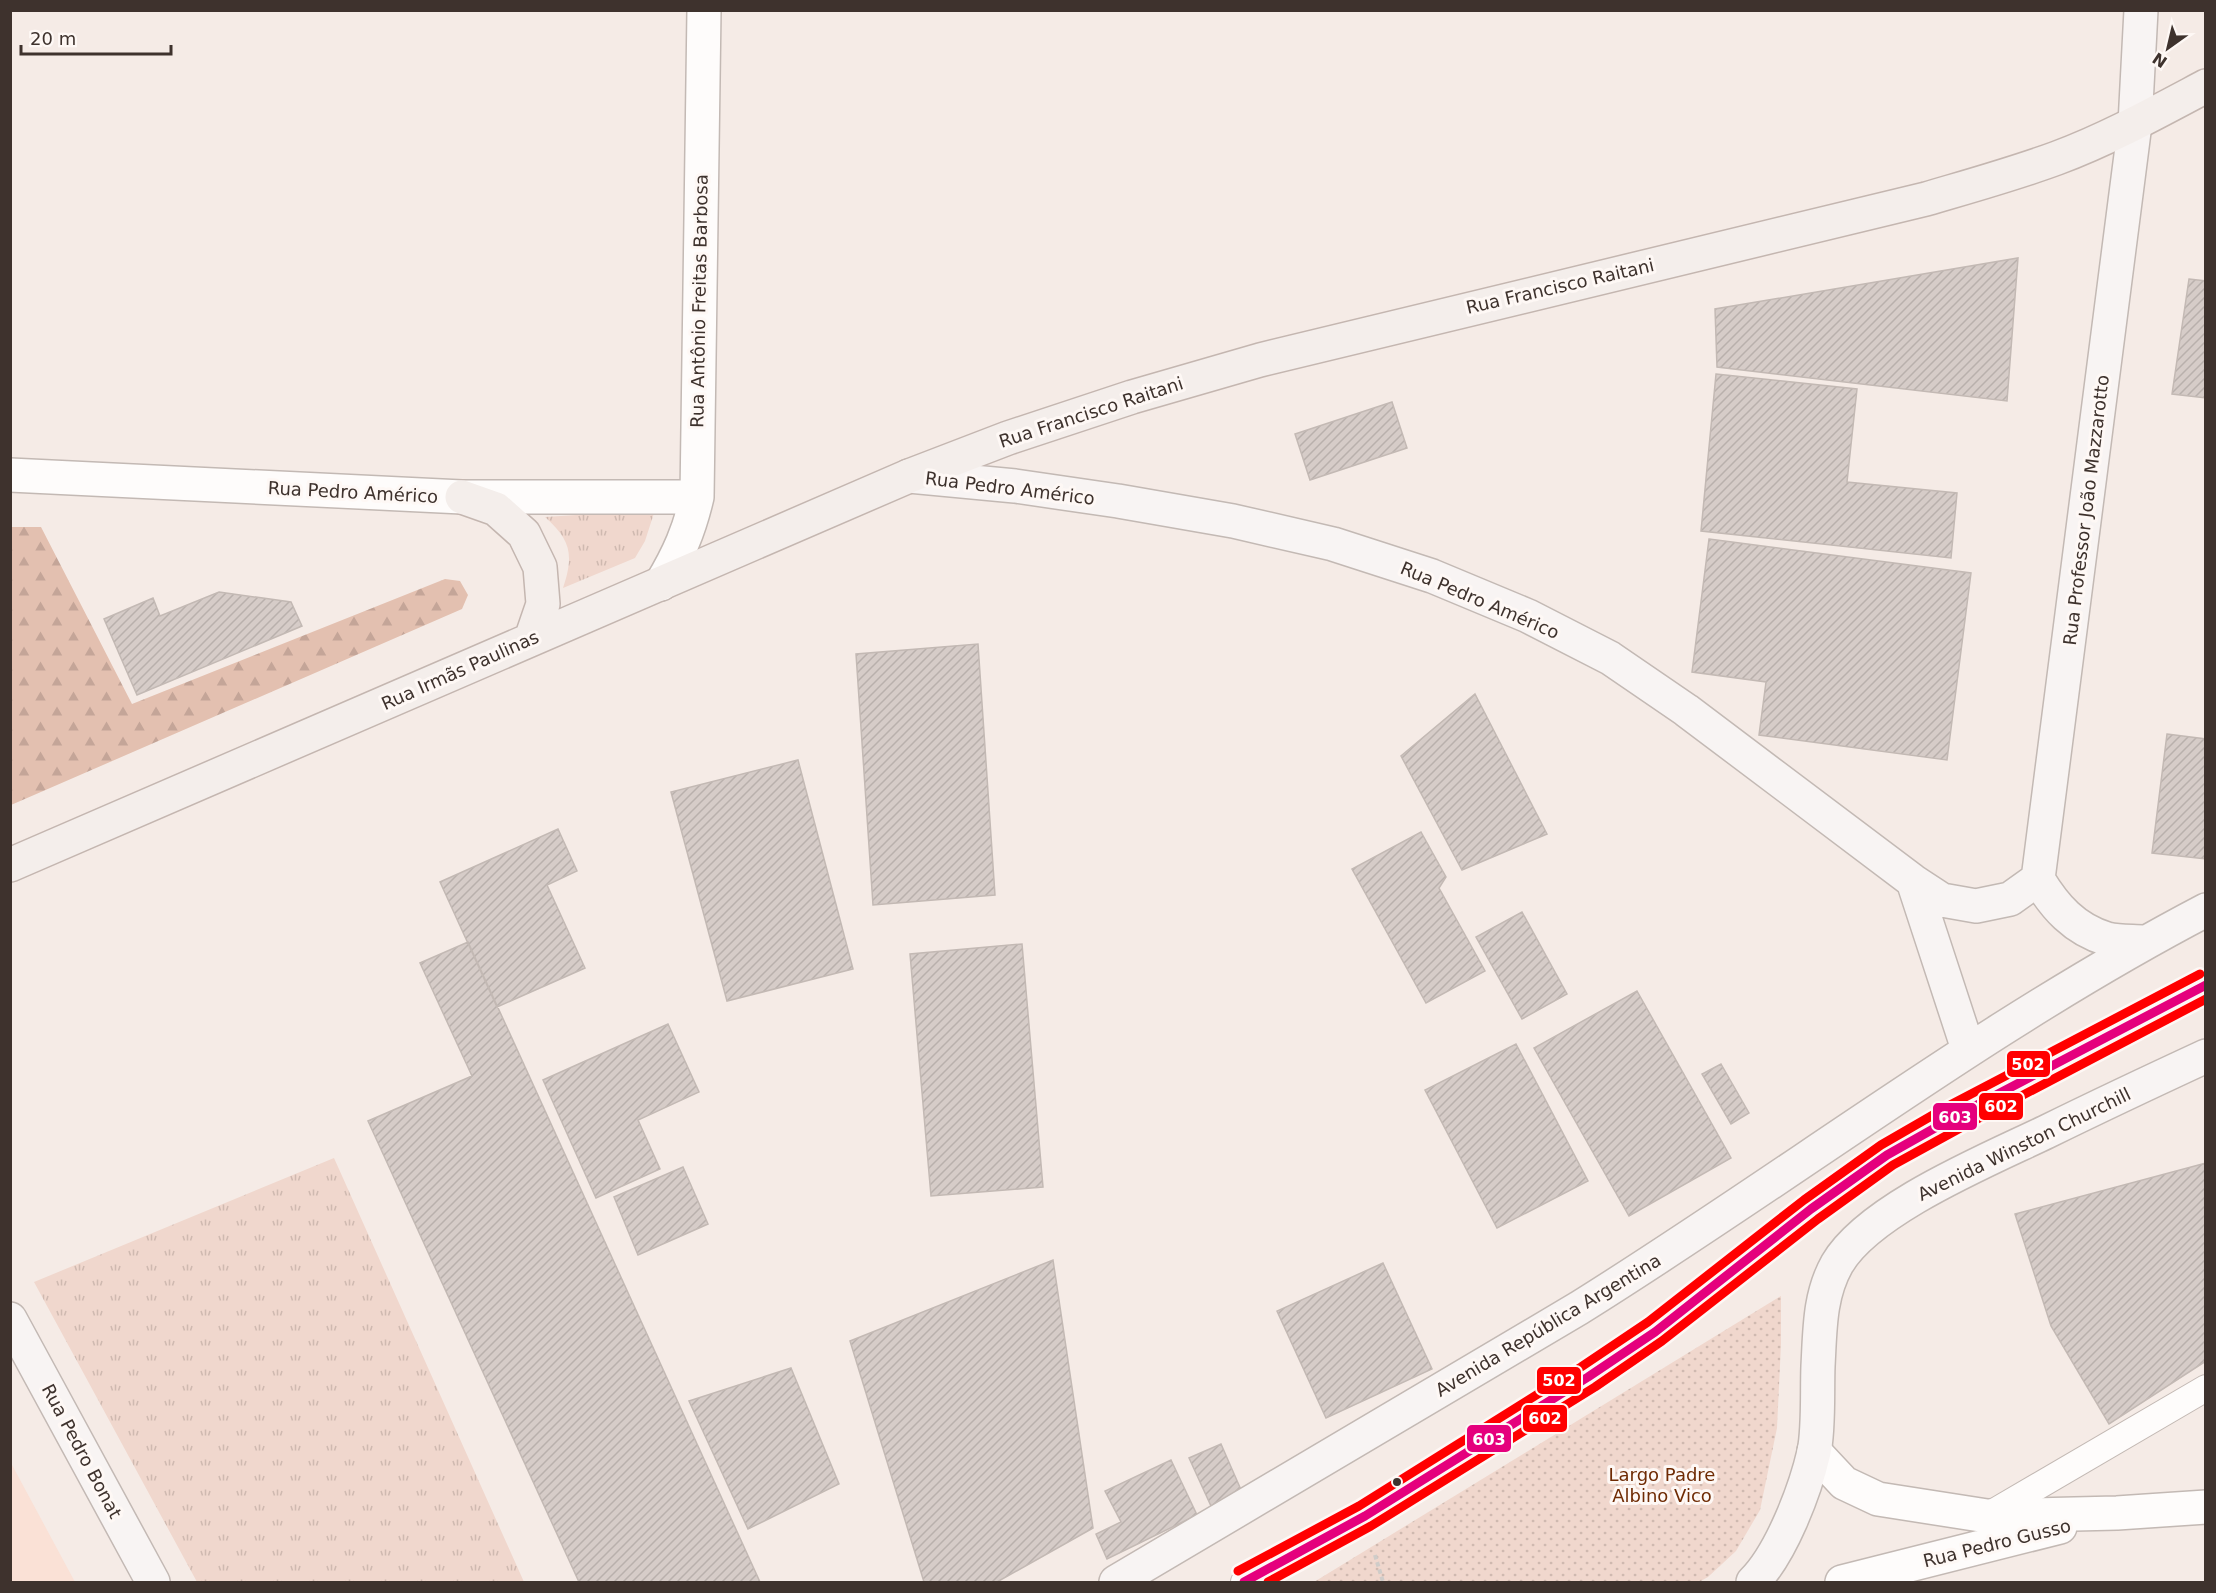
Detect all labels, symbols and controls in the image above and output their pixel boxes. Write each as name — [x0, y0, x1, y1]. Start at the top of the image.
scale bar — [21, 18, 171, 56]
north arrow — [2138, 18, 2198, 78]
text: 20 m — [30, 28, 76, 49]
text: N — [2149, 48, 2171, 72]
street label: Rua Antônio Freitas Barbosa — [686, 174, 712, 428]
street label: Rua Francisco Raitani — [1464, 254, 1656, 318]
street label: Rua Francisco Raitani — [996, 372, 1186, 452]
street label: Rua Professor João Mazzarotto — [2059, 374, 2113, 646]
street label: Rua Pedro Américo — [924, 467, 1096, 509]
street label: Rua Pedro Américo — [267, 477, 439, 507]
street label: Rua Pedro Américo — [1397, 557, 1563, 643]
street label: Rua Irmãs Paulinas — [378, 626, 542, 714]
line badge: 502 — [2006, 1050, 2051, 1078]
text: 502 — [2011, 1055, 2045, 1074]
street label: Avenida Winston Churchill — [1914, 1083, 2134, 1205]
line badge: 602 — [1978, 1092, 2024, 1121]
text: 602 — [1984, 1097, 2018, 1116]
line badge: 603 — [1932, 1102, 1978, 1131]
text: 603 — [1938, 1108, 1972, 1127]
street label: Avenida República Argentina — [1432, 1249, 1664, 1401]
line badge: 502 — [1536, 1366, 1582, 1395]
text: 502 — [1542, 1371, 1576, 1390]
street label: Rua Pedro Bonat — [38, 1380, 126, 1522]
line badge: 602 — [1522, 1404, 1568, 1433]
text: 602 — [1528, 1409, 1562, 1428]
line badge: 603 — [1466, 1424, 1512, 1453]
text: 603 — [1472, 1430, 1506, 1449]
park label: Largo Padre Albino Vico — [1609, 1464, 1715, 1506]
unlabelled marker — [1391, 1476, 1403, 1488]
street label: Rua Pedro Gusso — [1921, 1514, 2073, 1572]

